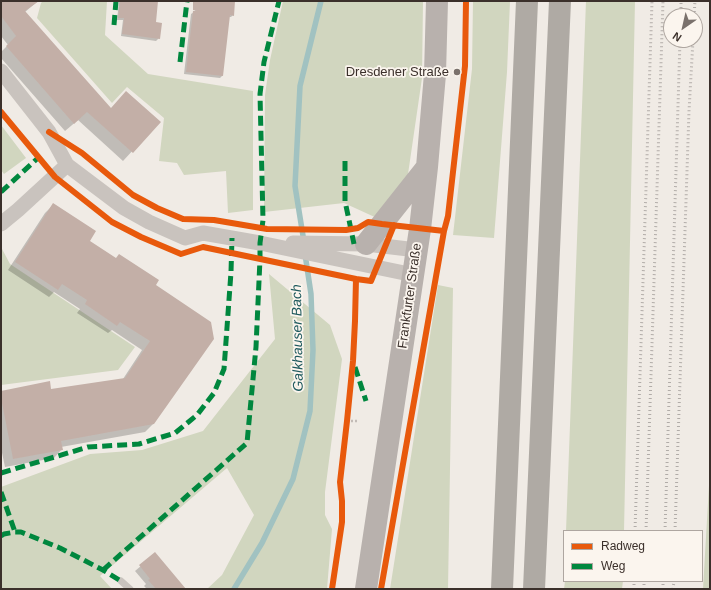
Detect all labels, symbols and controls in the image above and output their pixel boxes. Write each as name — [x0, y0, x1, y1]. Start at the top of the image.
north arrow — [663, 8, 703, 48]
text: N — [670, 30, 684, 44]
place label: Dresdener Straße — [346, 64, 449, 80]
marker: Dresdener Straße — [452, 67, 462, 77]
street label: Frankfurter Straße — [395, 242, 425, 350]
water label: Galkhauser Bach — [289, 284, 307, 392]
legend — [563, 530, 703, 582]
text: Radweg — [601, 539, 645, 553]
text: Weg — [601, 559, 625, 573]

